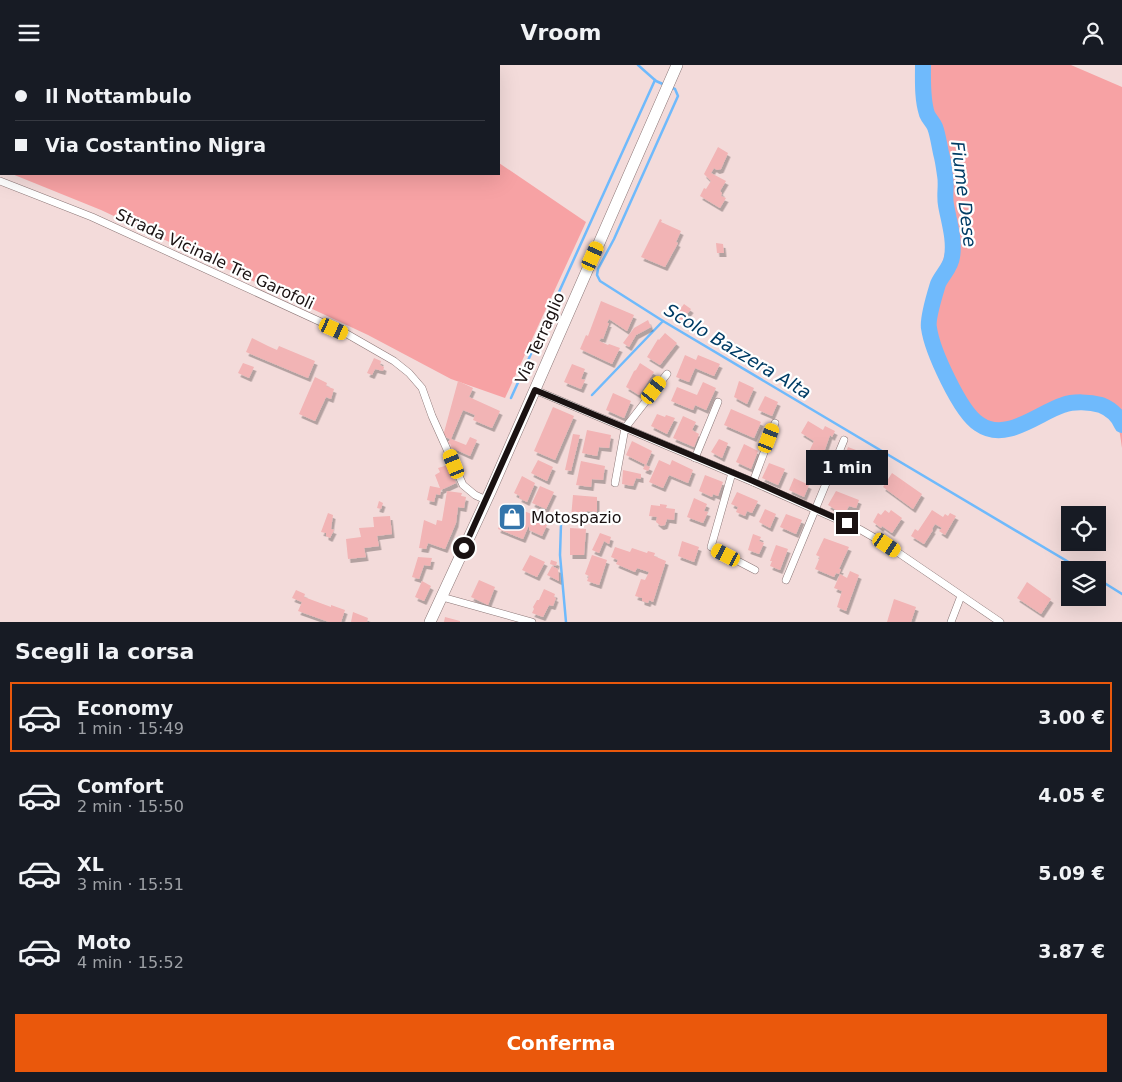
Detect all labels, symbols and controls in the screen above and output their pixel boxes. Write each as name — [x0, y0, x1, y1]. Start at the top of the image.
icon: menu — [15, 19, 43, 47]
icon: person — [1079, 19, 1107, 47]
text: Vroom — [520, 20, 602, 45]
text: Il Nottambulo — [45, 85, 192, 107]
text: Via Costantino Nigra — [45, 134, 266, 156]
water label: Fiume Dese — [947, 140, 981, 248]
street label: Strada Vicinale Tre Garofoli — [113, 205, 317, 313]
car — [580, 239, 605, 273]
street label: Via Terraglio — [511, 289, 569, 387]
water label: Scolo Bazzera Alta — [661, 299, 815, 403]
car — [317, 316, 350, 342]
car — [638, 374, 669, 406]
car — [756, 421, 781, 455]
car — [441, 447, 466, 481]
callout: 1 min — [806, 451, 888, 485]
text: 1 min — [822, 458, 872, 477]
shop icon: Motospazio — [497, 502, 527, 532]
map controls — [1061, 506, 1106, 606]
button: locate — [1061, 506, 1106, 551]
place label: Motospazio — [531, 508, 622, 527]
route end — [836, 512, 858, 534]
car — [870, 530, 903, 560]
route start — [453, 537, 475, 559]
car — [709, 542, 742, 568]
button: layers — [1061, 561, 1106, 606]
text: Scegli la corsa — [15, 639, 194, 664]
icon: car — [17, 695, 62, 740]
text: Economy — [77, 697, 173, 719]
text: 3.00 € — [1038, 706, 1105, 728]
text: 1 min · 15:49 — [77, 719, 184, 738]
icon: car — [17, 773, 62, 818]
text: Comfort — [77, 775, 164, 797]
text: 4.05 € — [1038, 784, 1105, 806]
text: 2 min · 15:50 — [77, 797, 184, 816]
icon: car — [17, 851, 62, 896]
text: XL — [77, 853, 104, 875]
text: 5.09 € — [1038, 862, 1105, 884]
text: 3 min · 15:51 — [77, 875, 184, 894]
icon: car — [17, 929, 62, 974]
text: Moto — [77, 931, 131, 953]
text: 3.87 € — [1038, 940, 1105, 962]
text: 4 min · 15:52 — [77, 953, 184, 972]
button: Conferma — [15, 1014, 1107, 1072]

